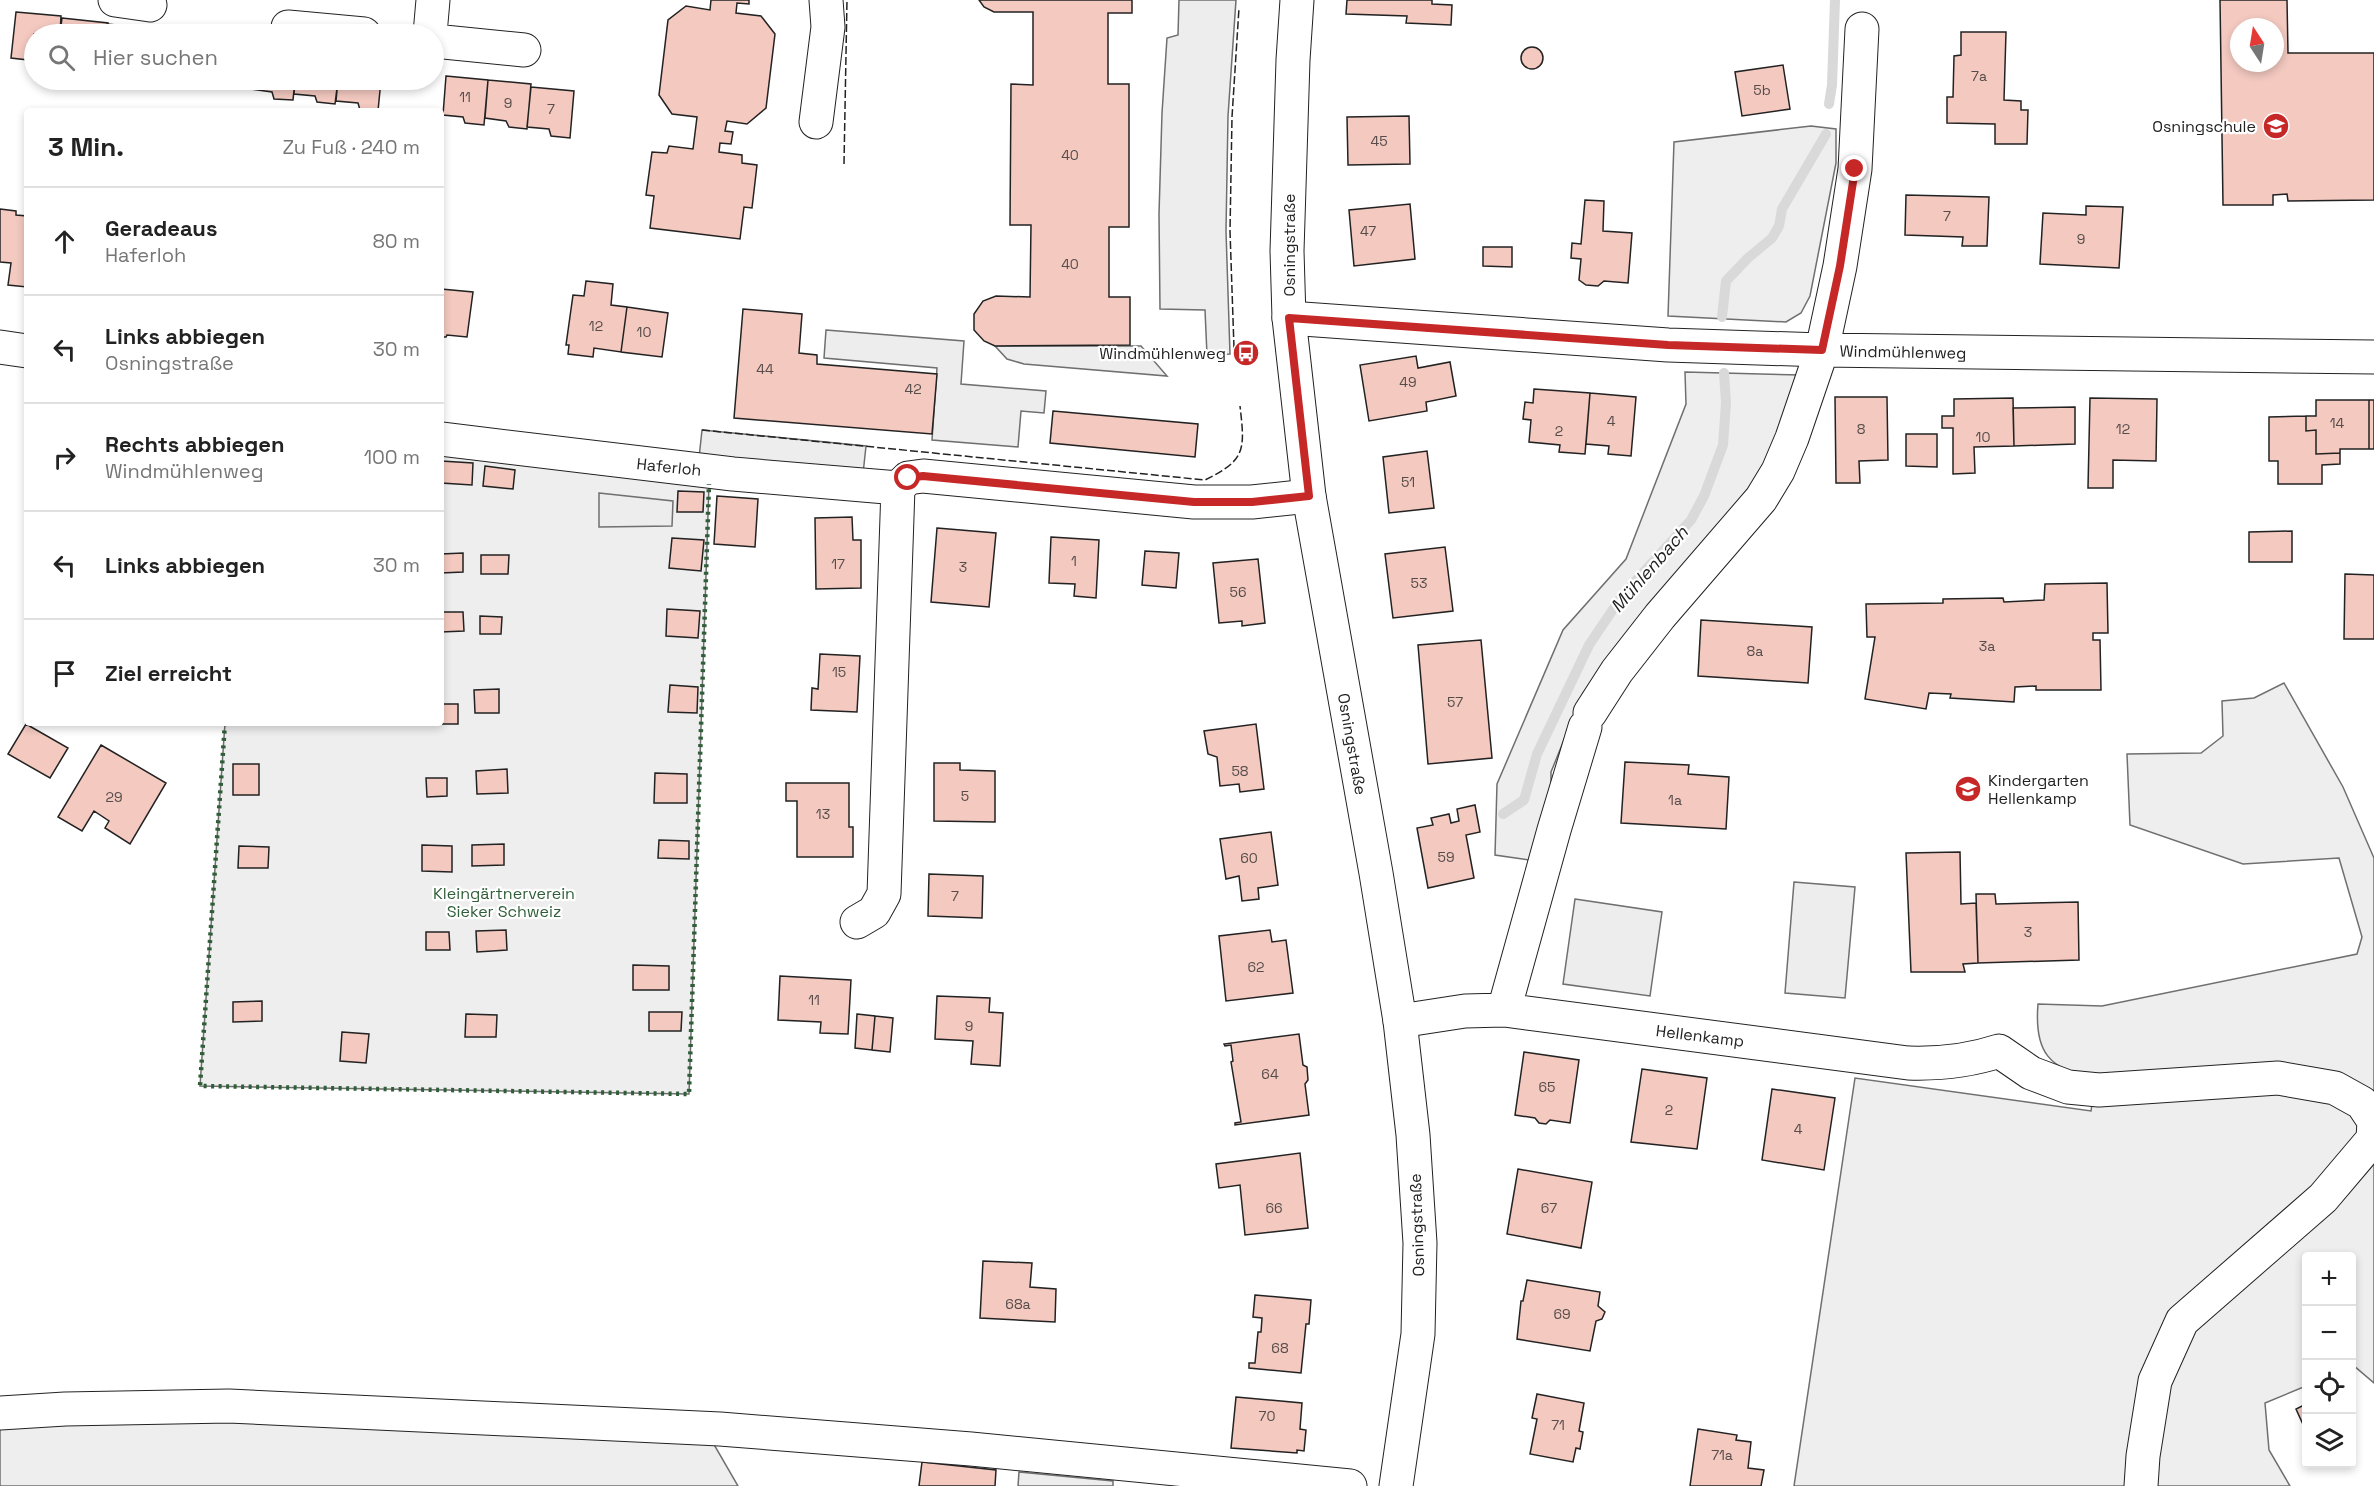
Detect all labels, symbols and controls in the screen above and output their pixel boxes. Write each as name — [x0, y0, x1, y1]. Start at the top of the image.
north arrow — [2230, 18, 2284, 72]
search box — [24, 24, 444, 90]
icon: search — [45, 41, 78, 74]
text: Hier suchen — [93, 43, 218, 71]
house number: 7a — [1971, 67, 1987, 85]
house number: 5b — [1753, 81, 1771, 99]
house number: 11 — [459, 88, 471, 106]
house number: 9 — [504, 94, 512, 112]
house number: 7 — [547, 100, 555, 118]
school or university icon: Osningschule — [2261, 111, 2291, 141]
place label: Osningschule — [2152, 116, 2256, 137]
text: 3 Min. — [48, 130, 124, 164]
house number: 45 — [1370, 132, 1388, 150]
text: Zu Fuß · 240 m — [282, 134, 420, 160]
house number: 40 — [1061, 146, 1079, 164]
route end — [1841, 155, 1867, 181]
street label: Osningstraße — [1279, 193, 1300, 297]
house number: 7 — [1943, 207, 1951, 225]
text: Geradeaus — [105, 214, 217, 242]
house number: 47 — [1360, 222, 1376, 240]
icon: ahead — [48, 225, 81, 258]
text: 80 m — [372, 228, 420, 254]
house number: 9 — [2077, 230, 2085, 248]
text: Haferloh — [105, 242, 186, 268]
house number: 40 — [1061, 255, 1079, 273]
house number: 12 — [589, 317, 603, 335]
text: Links abbiegen — [105, 322, 265, 350]
house number: 10 — [637, 323, 651, 341]
icon: left — [48, 333, 81, 366]
text: 30 m — [373, 336, 420, 362]
bus stop icon: Windmühlenweg — [1231, 338, 1261, 368]
street label: Windmühlenweg — [1839, 340, 1967, 364]
place label: Windmühlenweg — [1099, 343, 1226, 364]
text: Osningstraße — [105, 350, 234, 376]
house number: 44 — [756, 360, 774, 378]
house number: 49 — [1399, 373, 1417, 391]
house number: 42 — [904, 380, 922, 398]
house number: 4 — [1607, 412, 1616, 430]
house number: 14 — [2330, 414, 2345, 432]
house number: 8 — [1857, 420, 1866, 438]
house number: 12 — [2116, 420, 2130, 438]
house number: 2 — [1555, 422, 1563, 440]
house number: 10 — [1976, 428, 1990, 446]
text: Rechts abbiegen — [105, 430, 285, 458]
icon: right — [48, 441, 81, 474]
text: 100 m — [364, 444, 420, 470]
street label: Haferloh — [636, 453, 702, 481]
text: Windmühlenweg — [105, 458, 263, 484]
route start — [894, 464, 920, 490]
house number: 51 — [1401, 473, 1415, 491]
water label: Mühlenbach — [1605, 520, 1693, 617]
icon: left — [48, 549, 81, 582]
text: Links abbiegen — [105, 551, 265, 579]
text: 30 m — [373, 552, 420, 578]
house number: 1 — [1071, 552, 1077, 570]
house number: 17 — [831, 555, 845, 573]
house number: 3 — [959, 558, 967, 576]
house number: 53 — [1411, 574, 1427, 592]
house number: 56 — [1230, 583, 1246, 601]
house number: 3a — [1979, 637, 1995, 655]
house number: 8a — [1747, 642, 1763, 660]
icon: arrive — [48, 657, 81, 690]
text: Ziel erreicht — [105, 659, 232, 687]
house number: 15 — [832, 663, 846, 681]
street label: Osningstraße — [1333, 691, 1371, 797]
house number: 57 — [1447, 693, 1463, 711]
house number: 58 — [1231, 762, 1249, 780]
place label: Kindergarten Hellenkamp — [1988, 770, 2089, 809]
school or university icon: Kindergarten Hellenkamp — [1953, 774, 1983, 804]
house number: 5 — [961, 787, 969, 805]
house number: 29 — [106, 788, 122, 806]
house number: 1a — [1668, 791, 1682, 809]
house number: 13 — [816, 805, 830, 823]
house number: 59 — [1438, 848, 1454, 866]
house number: 60 — [1240, 849, 1258, 867]
park label: Kleingärtnerverein Sieker Schweiz — [433, 883, 575, 922]
house number: 7 — [951, 887, 959, 905]
house number: 3 — [2024, 923, 2032, 941]
house number: 62 — [1248, 958, 1264, 976]
house number: 11 — [808, 991, 820, 1009]
house number: 9 — [965, 1017, 973, 1035]
street label: Hellenkamp — [1655, 1020, 1745, 1052]
house number: 64 — [1261, 1065, 1279, 1083]
house number: 65 — [1539, 1078, 1555, 1096]
house number: 2 — [1665, 1101, 1673, 1119]
house number: 4 — [1794, 1120, 1803, 1138]
street label: Osningstraße — [1405, 1173, 1429, 1277]
house number: 66 — [1265, 1199, 1283, 1217]
house number: 67 — [1541, 1199, 1557, 1217]
map controls — [2302, 1252, 2356, 1468]
button: + — [2302, 1252, 2356, 1306]
house number: 68a — [1005, 1295, 1031, 1313]
house number: 69 — [1553, 1305, 1571, 1323]
button: − — [2302, 1306, 2356, 1360]
house number: 68 — [1271, 1339, 1289, 1357]
button: locate — [2302, 1360, 2356, 1414]
house number: 70 — [1259, 1407, 1275, 1425]
button: layers — [2302, 1414, 2356, 1468]
house number: 71 — [1551, 1416, 1565, 1434]
house number: 71a — [1711, 1446, 1733, 1464]

